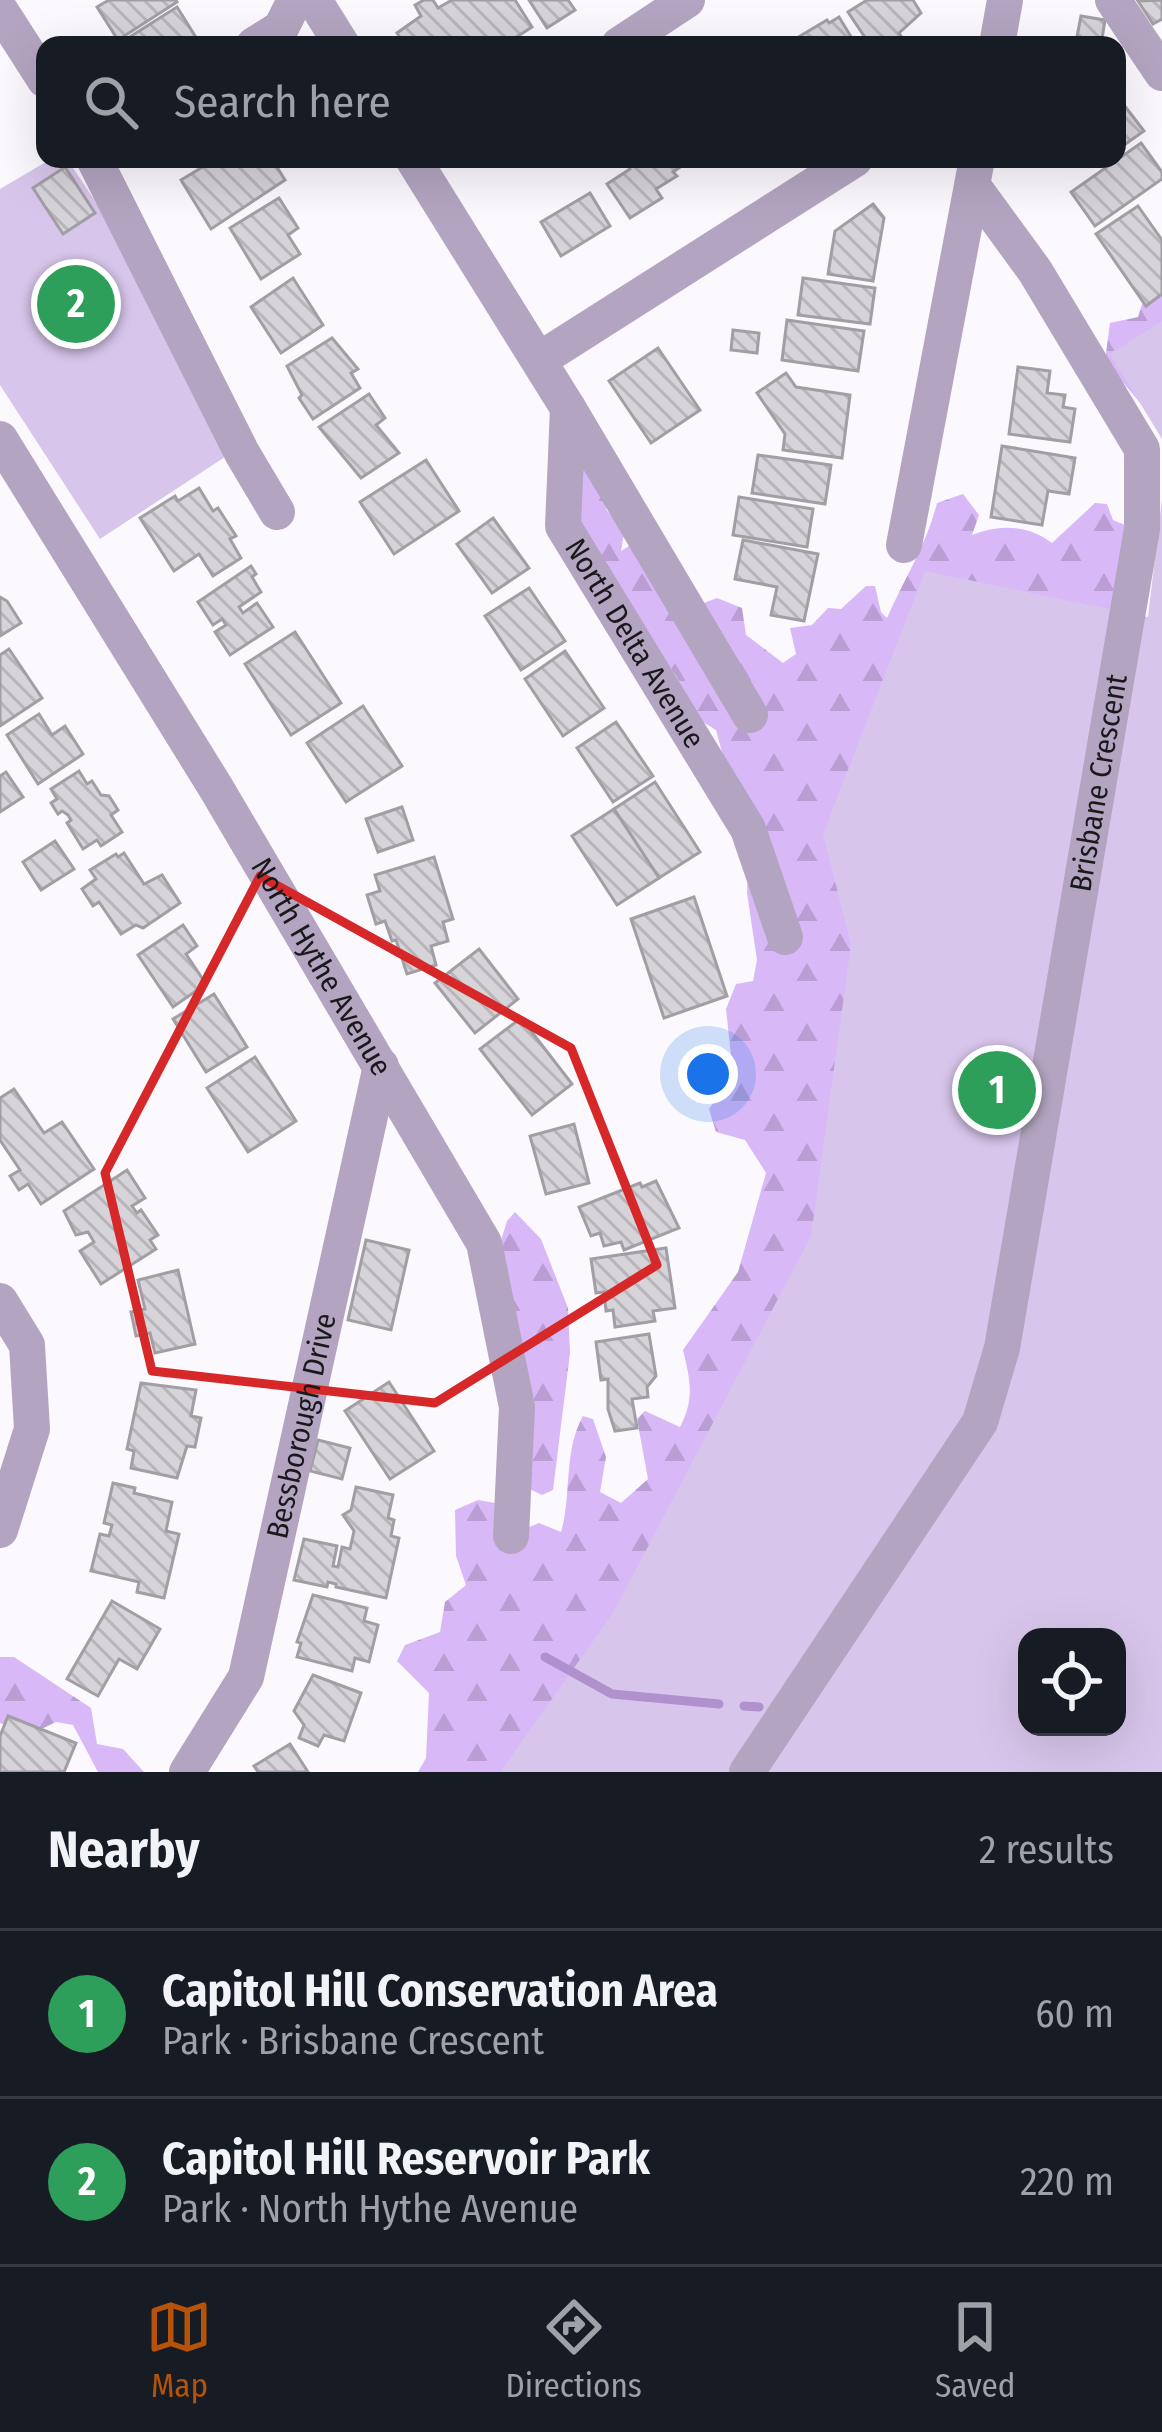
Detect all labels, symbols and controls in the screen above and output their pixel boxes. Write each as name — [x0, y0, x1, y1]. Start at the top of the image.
search box — [36, 36, 1126, 168]
icon: search — [78, 69, 144, 135]
text: Search here — [174, 75, 391, 129]
pin: 2 — [37, 259, 115, 349]
street label: North Delta Avenue — [557, 532, 712, 755]
street label: Brisbane Crescent — [1062, 671, 1135, 894]
street label: North Hythe Avenue — [243, 852, 399, 1082]
your location — [678, 1044, 738, 1104]
pin: 1 — [958, 1045, 1036, 1135]
street label: Bessborough Drive — [259, 1310, 344, 1542]
map controls — [1018, 1628, 1126, 1736]
button: locate — [1018, 1628, 1126, 1736]
text: Nearby — [48, 1819, 200, 1881]
text: 2 results — [979, 1827, 1114, 1873]
text: Capitol Hill Conservation Area — [162, 1964, 718, 2018]
text: 1 — [79, 1991, 95, 2037]
text: 60 m — [1035, 1991, 1114, 2037]
text: Park · Brisbane Crescent — [162, 2018, 544, 2064]
text: Capitol Hill Reservoir Park — [162, 2132, 650, 2186]
text: 2 — [78, 2159, 96, 2205]
text: 220 m — [1020, 2159, 1114, 2205]
text: Park · North Hythe Avenue — [162, 2186, 578, 2232]
tab: Map — [146, 2294, 212, 2406]
tab: Directions — [505, 2294, 642, 2406]
tab: Saved — [935, 2294, 1015, 2406]

